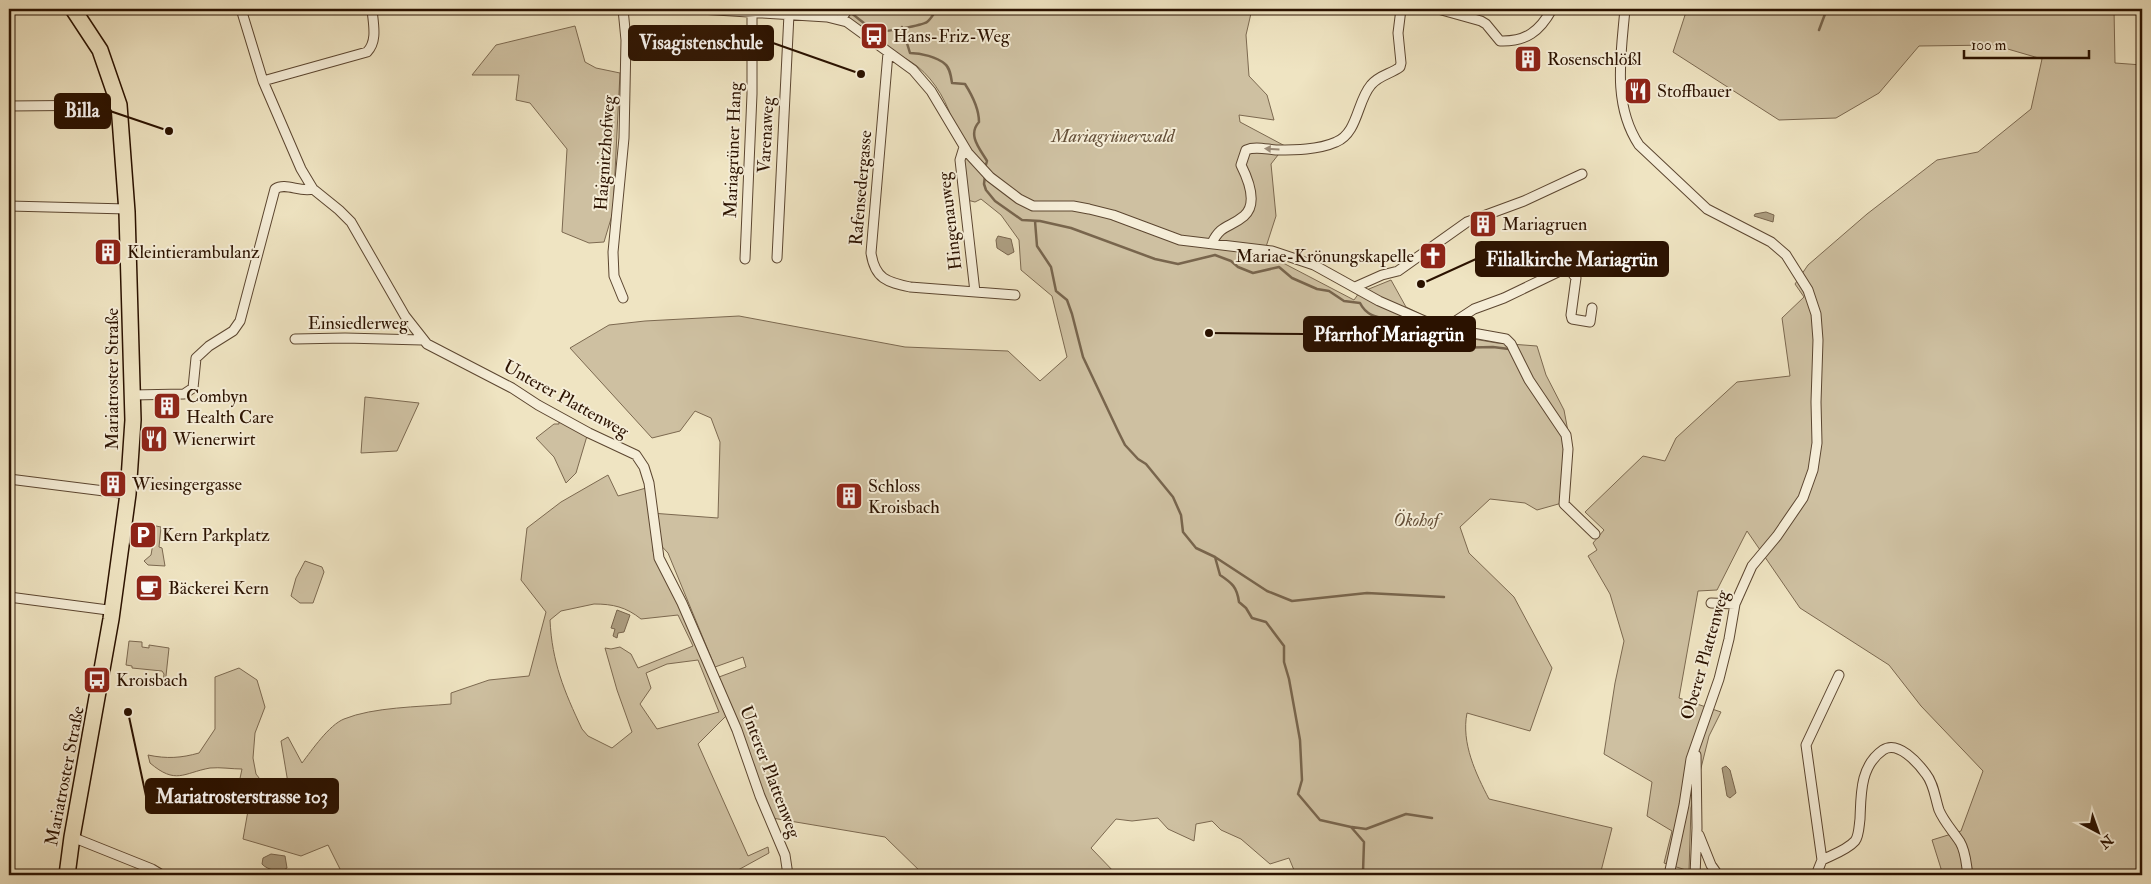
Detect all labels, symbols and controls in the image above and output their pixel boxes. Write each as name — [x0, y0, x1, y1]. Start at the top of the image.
bus stop icon: Hans-Friz-Weg — [859, 21, 889, 51]
place label: Hans-Friz-Weg — [893, 25, 1011, 48]
callout: Visagistenschule — [629, 26, 773, 60]
scale bar — [1964, 28, 2088, 60]
text: Visagistenschule — [638, 31, 763, 56]
text: 100 m — [1971, 36, 2007, 55]
building icon: Rosenschlößl — [1513, 44, 1543, 74]
place label: Rosenschlößl — [1547, 48, 1642, 71]
restaurant icon: Stoffbauer — [1623, 76, 1653, 106]
street label: Mariagrüner Hang — [719, 80, 747, 218]
place label: Stoffbauer — [1657, 80, 1732, 103]
street label: Haignitzhofweg — [589, 93, 621, 211]
callout: Billa — [55, 94, 110, 128]
street label: Varenaweg — [753, 95, 780, 174]
text: Billa — [65, 99, 101, 123]
park label: Mariagrünerwald — [1050, 125, 1176, 148]
street label: Rafensedergasse — [845, 129, 878, 247]
one-way arrow — [1263, 145, 1279, 153]
street label: Hingenauweg — [932, 170, 967, 271]
building icon: Mariagruen — [1468, 209, 1498, 239]
place label: Mariagruen — [1502, 213, 1587, 236]
building icon: Kleintierambulanz — [93, 237, 123, 267]
place label: Kleintierambulanz — [127, 241, 260, 264]
church icon: Mariae-Krönungskapelle — [1418, 241, 1448, 271]
callout: Filialkirche Mariagrün — [1476, 242, 1668, 276]
place label: Mariae-Krönungskapelle — [1235, 245, 1414, 268]
text: Filialkirche Mariagrün — [1486, 248, 1658, 273]
street label: Mariatroster Straße — [101, 308, 124, 450]
street label: Einsiedlerweg — [308, 312, 409, 335]
callout: Pfarrhof Mariagrün — [1304, 317, 1475, 351]
text: Pfarrhof Mariagrün — [1314, 323, 1464, 348]
street label: Unterer Plattenweg — [499, 355, 634, 444]
place label: Combyn Health Care — [186, 385, 274, 429]
building icon: Combyn Health Care — [152, 391, 182, 421]
restaurant icon: Wienerwirt — [139, 424, 169, 454]
place label: Wienerwirt — [172, 428, 256, 451]
building icon: Wiesingergasse — [98, 469, 128, 499]
place label: Wiesingergasse — [131, 473, 242, 496]
place label: Schloss Kroisbach — [868, 475, 940, 519]
building icon: Schloss Kroisbach — [834, 481, 864, 511]
park label: Ökohof — [1393, 509, 1444, 532]
parking icon: Kern Parkplatz — [128, 520, 158, 550]
place label: Kern Parkplatz — [162, 524, 270, 547]
cafe icon: Bäckerei Kern — [134, 573, 164, 603]
place label: Bäckerei Kern — [168, 577, 269, 600]
street label: Oberer Plattenweg — [1675, 586, 1735, 722]
bus stop icon: Kroisbach — [82, 665, 112, 695]
place label: Kroisbach — [116, 669, 188, 692]
street label: Unterer Plattenweg — [734, 703, 806, 843]
street label: Mariatroster Straße — [40, 704, 90, 848]
callout: Mariatrosterstrasse 103 — [146, 779, 338, 813]
text: Mariatrosterstrasse 103 — [155, 785, 328, 809]
north arrow — [2074, 806, 2124, 856]
text: N — [2096, 830, 2117, 852]

